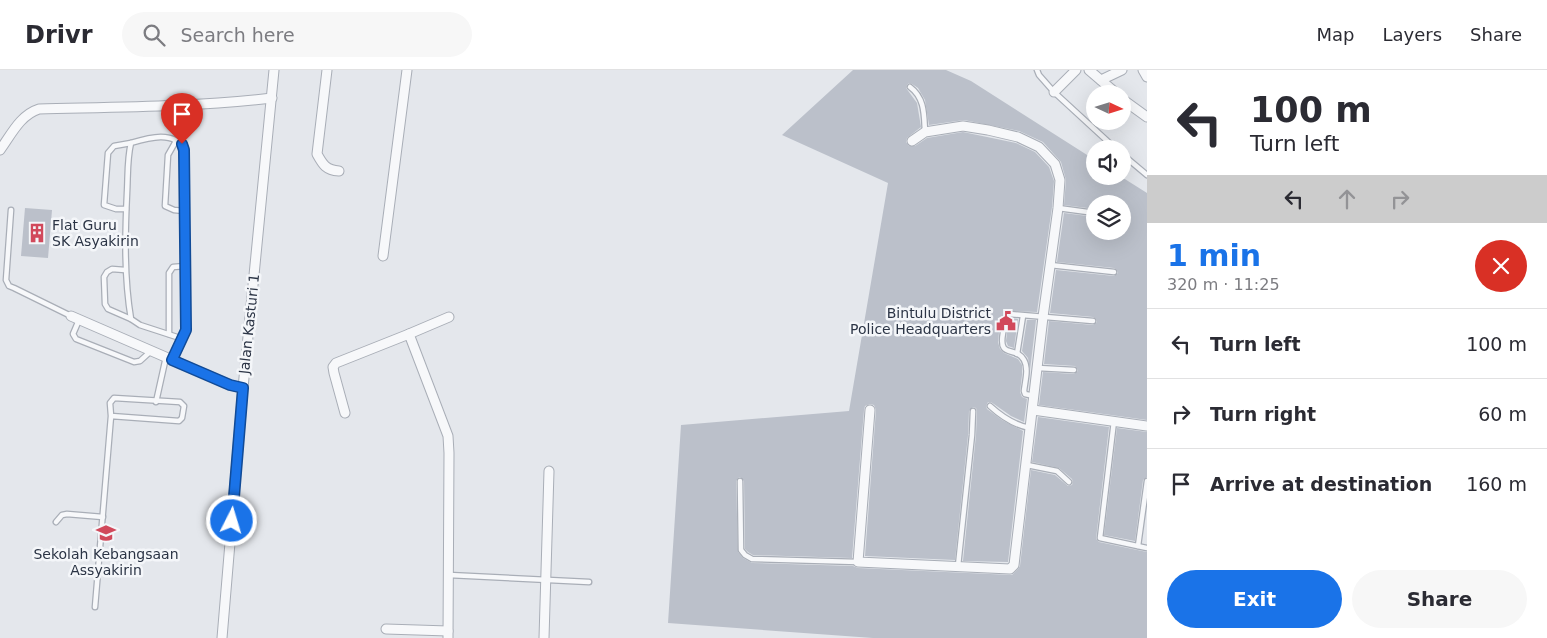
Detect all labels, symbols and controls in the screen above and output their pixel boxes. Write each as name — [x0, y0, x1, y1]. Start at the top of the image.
search box — [122, 12, 472, 57]
text: Drivr — [25, 21, 92, 49]
icon: search — [140, 21, 168, 49]
text: Search here — [180, 24, 295, 46]
text: Map — [1316, 24, 1354, 45]
text: Layers — [1382, 24, 1442, 45]
text: Share — [1470, 24, 1522, 45]
north arrow — [1086, 85, 1131, 130]
map controls — [1086, 85, 1131, 240]
icon: left — [1167, 90, 1232, 155]
text: 100 m — [1250, 90, 1372, 130]
pin — [161, 93, 203, 144]
icon: arrive — [168, 100, 196, 128]
text: Turn left — [1250, 131, 1339, 156]
button: sound — [1086, 140, 1131, 185]
icon: left — [1280, 185, 1308, 213]
icon: ahead — [1333, 185, 1361, 213]
icon: right — [1386, 185, 1414, 213]
button: layers — [1086, 195, 1131, 240]
place label: Flat Guru SK Asyakirin — [52, 217, 139, 249]
building icon: Flat Guru SK Asyakirin — [26, 222, 48, 244]
text: 1 min — [1167, 238, 1261, 273]
button: close — [1475, 240, 1527, 292]
street label: Jalan Kasturi 1 — [236, 273, 262, 376]
text: 320 m · 11:25 — [1167, 275, 1280, 294]
place label: Bintulu District Police Headquarters — [850, 305, 992, 337]
public building icon: Bintulu District Police Headquarters — [995, 310, 1017, 332]
icon: left — [1167, 330, 1195, 358]
text: Turn left — [1210, 333, 1301, 355]
text: 100 m — [1466, 333, 1527, 355]
icon: right — [1167, 400, 1195, 428]
text: Turn right — [1210, 403, 1316, 425]
text: 60 m — [1478, 403, 1527, 425]
icon: arrive — [1167, 470, 1195, 498]
text: Arrive at destination — [1210, 473, 1432, 495]
text: 160 m — [1466, 473, 1527, 495]
position arrow — [205, 494, 257, 546]
school or university icon: Sekolah Kebangsaan Assyakirin — [95, 522, 117, 544]
place label: Sekolah Kebangsaan Assyakirin — [33, 546, 179, 578]
button: Exit — [1167, 570, 1342, 628]
button: Share — [1352, 570, 1527, 628]

